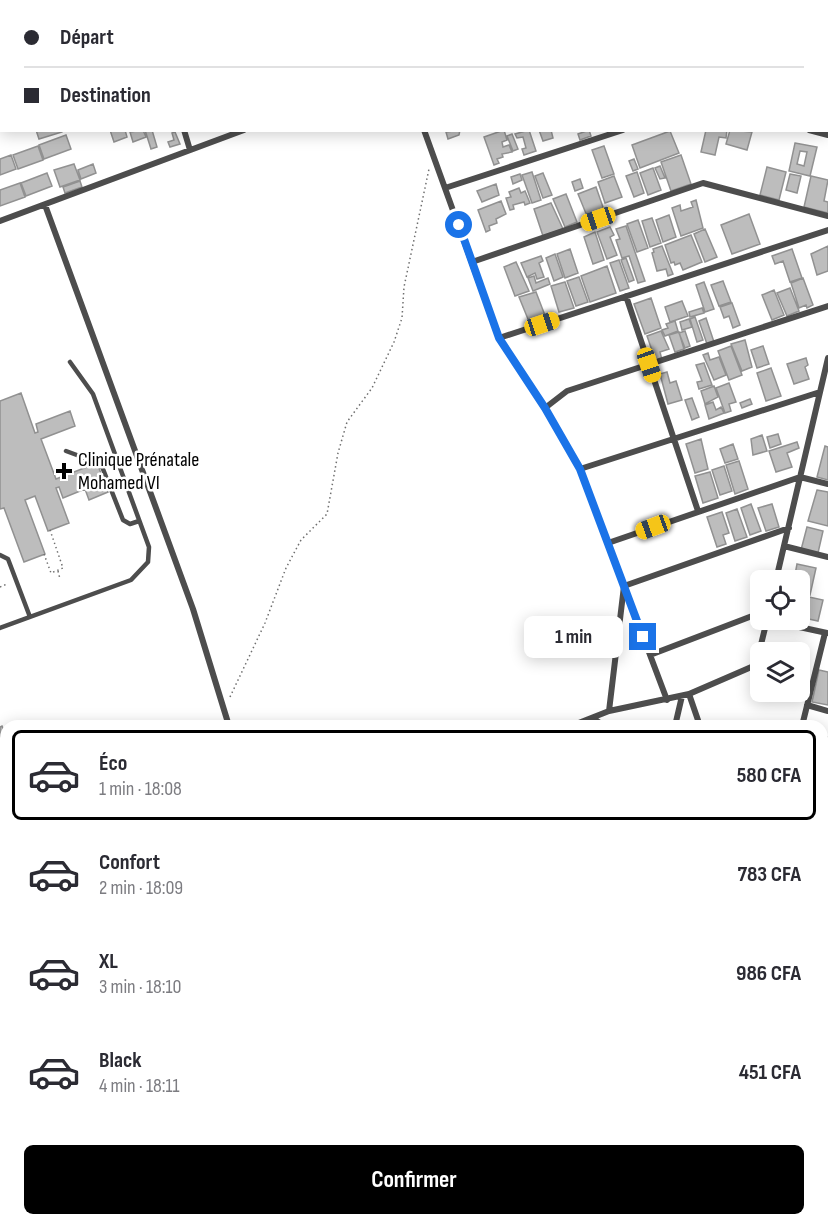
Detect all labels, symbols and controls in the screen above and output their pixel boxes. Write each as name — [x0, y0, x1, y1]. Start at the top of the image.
text: Départ — [60, 24, 114, 51]
text: Destination — [60, 82, 151, 109]
car — [578, 205, 618, 233]
route start — [445, 211, 472, 238]
car — [522, 310, 562, 338]
car — [635, 345, 663, 385]
place label: Clinique Prénatale Mohamed VI — [78, 448, 199, 495]
marker: Clinique Prénatale Mohamed VI — [55, 462, 73, 480]
car — [633, 512, 673, 542]
map controls — [750, 570, 810, 702]
button: locate — [750, 570, 810, 630]
callout: 1 min — [523, 616, 622, 658]
route end — [629, 623, 656, 650]
text: 1 min — [555, 625, 592, 649]
button: layers — [750, 642, 810, 702]
icon: car — [27, 748, 81, 802]
text: Éco — [99, 750, 127, 777]
text: 580 CFA — [737, 762, 801, 789]
text: 1 min · 18:08 — [99, 777, 182, 801]
icon: car — [27, 847, 81, 901]
text: Confort — [99, 849, 160, 876]
text: 783 CFA — [738, 861, 801, 888]
text: 2 min · 18:09 — [99, 876, 183, 900]
icon: car — [27, 946, 81, 1000]
text: XL — [99, 948, 118, 975]
text: 986 CFA — [736, 960, 801, 987]
text: 3 min · 18:10 — [99, 975, 181, 999]
icon: car — [27, 1045, 81, 1099]
text: Black — [99, 1047, 141, 1074]
text: 451 CFA — [739, 1059, 801, 1086]
text: 4 min · 18:11 — [99, 1074, 180, 1098]
button: Confirmer — [24, 1145, 804, 1214]

